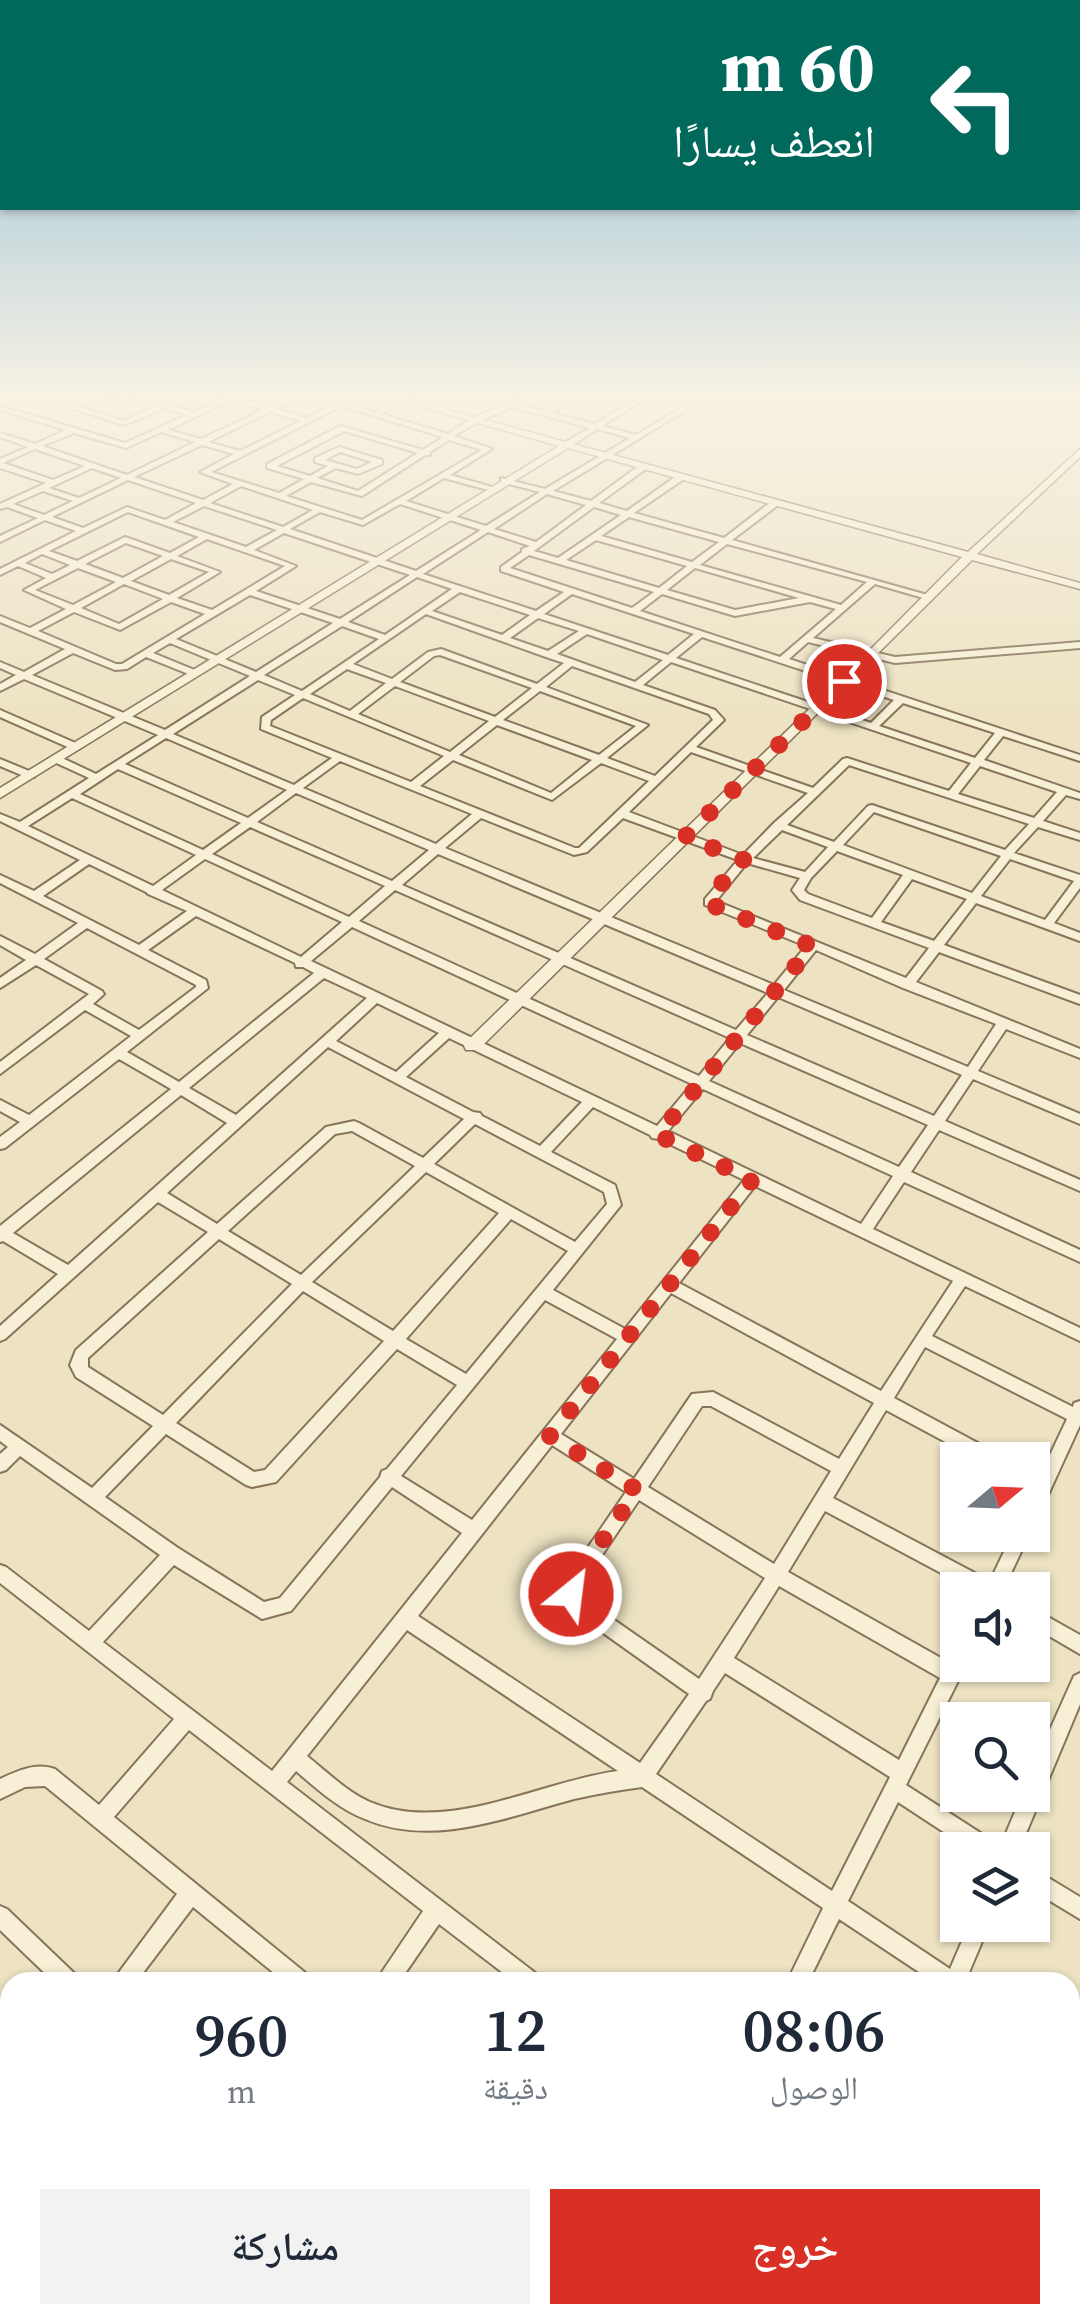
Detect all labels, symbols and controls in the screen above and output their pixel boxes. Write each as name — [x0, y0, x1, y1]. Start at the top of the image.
text: 60 m — [721, 18, 875, 114]
icon: left — [910, 40, 1040, 170]
text: انعطف يسارًا — [673, 110, 875, 172]
pin — [802, 639, 887, 724]
icon: arrive — [817, 654, 872, 709]
north arrow — [940, 1442, 1050, 1552]
map controls — [940, 1442, 1050, 1942]
position arrow — [519, 1542, 623, 1646]
button: sound — [940, 1572, 1050, 1682]
button: search — [940, 1702, 1050, 1812]
button: layers — [940, 1832, 1050, 1942]
text: 12 — [484, 1989, 547, 2071]
text: 08:06 — [743, 1989, 885, 2071]
text: 960 — [195, 1994, 288, 2076]
text: دقيقة — [483, 2066, 548, 2110]
text: الوصول — [770, 2066, 858, 2110]
text: m — [227, 2070, 256, 2114]
button: مشاركة — [40, 2189, 530, 2304]
button: خروج — [550, 2189, 1040, 2304]

